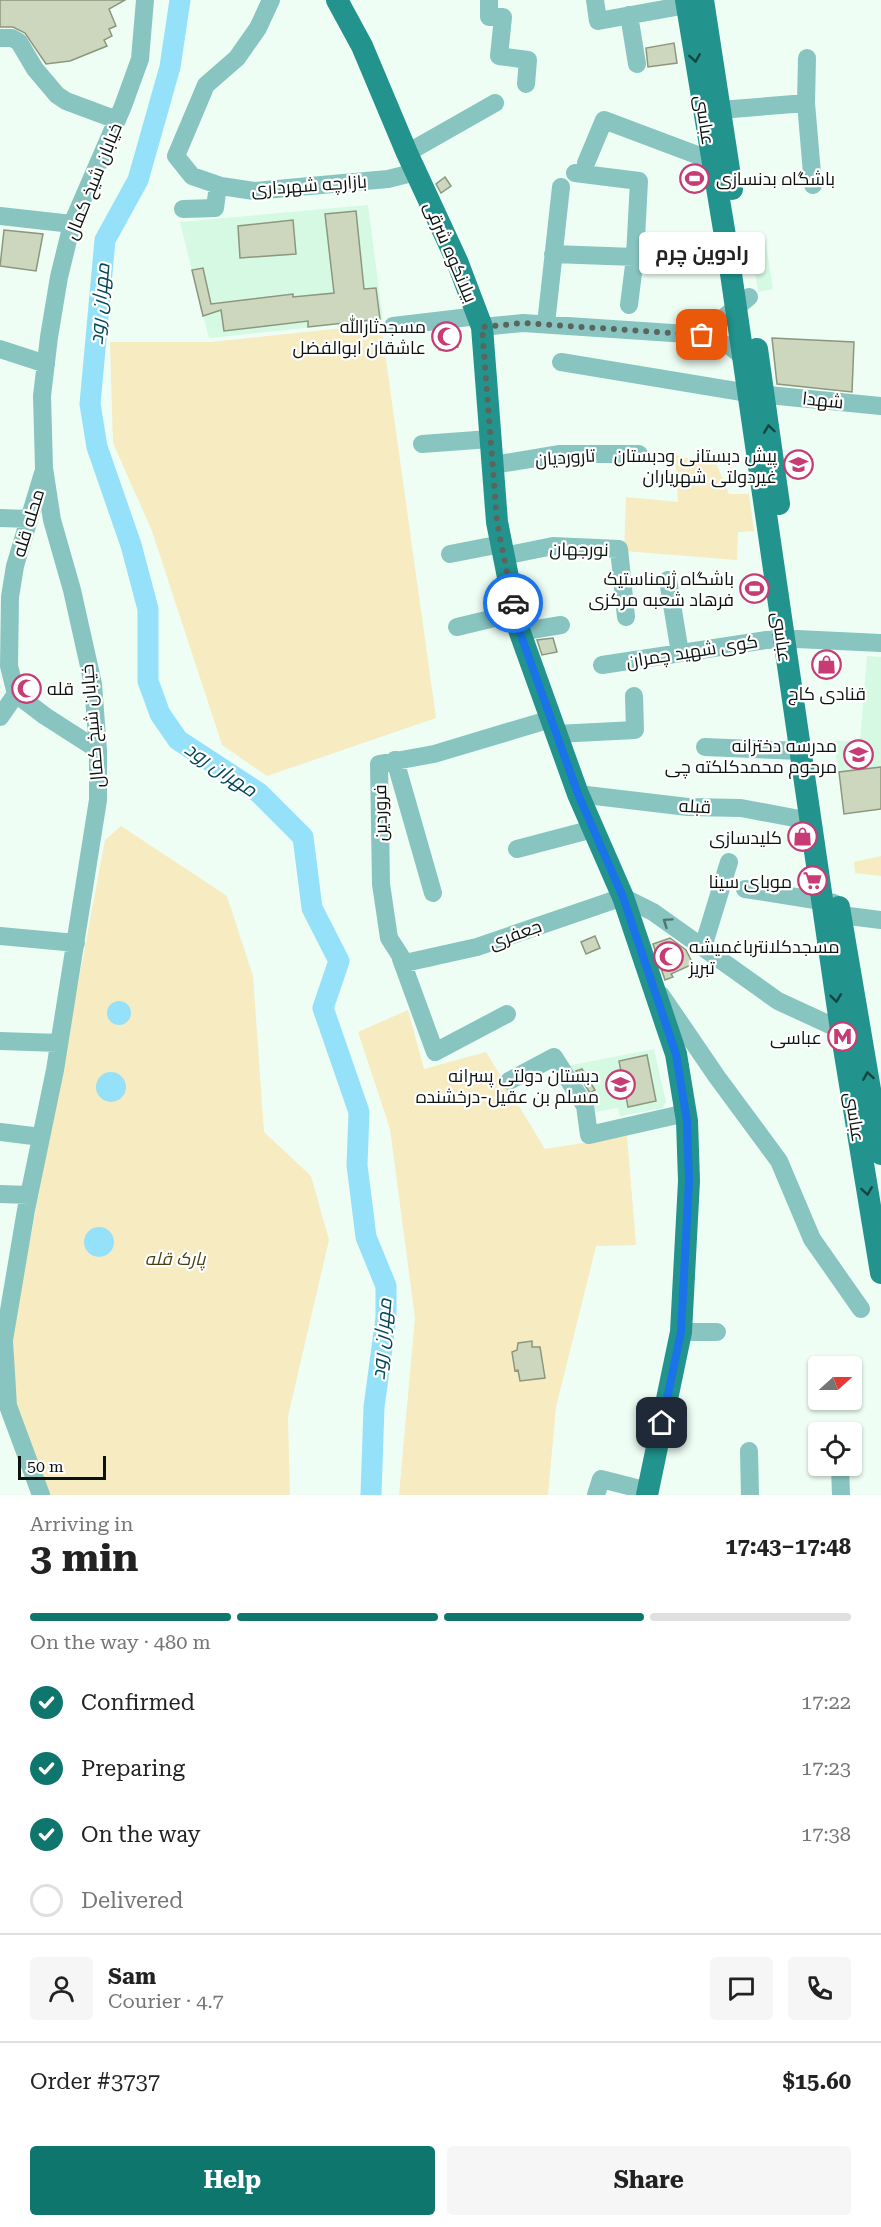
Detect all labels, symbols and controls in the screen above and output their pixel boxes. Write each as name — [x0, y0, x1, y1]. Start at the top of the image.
one-way arrow — [689, 53, 701, 62]
street label: عباسى — [690, 94, 719, 147]
street label: خیابان شیخ کمال — [60, 120, 128, 243]
sports icon: باشگاه بدنسازی — [679, 162, 711, 194]
place label: باشگاه بدنسازی — [716, 168, 835, 190]
street label: بازارچه شهرداری — [250, 170, 368, 202]
street label: بیلانکوه شرقی — [419, 198, 482, 306]
callout: رادوین چرم — [639, 233, 765, 275]
text: رادوین چرم — [655, 241, 749, 265]
water label: مهران رود — [83, 261, 115, 346]
pin — [676, 309, 727, 360]
place label: مسجدثارالله عاشقان ابوالفضل — [293, 315, 426, 359]
icon: bag — [685, 318, 718, 351]
mosque icon: مسجدثارالله عاشقان ابوالفضل — [431, 320, 463, 352]
street label: شهدا — [801, 387, 845, 414]
one-way arrow — [763, 424, 776, 433]
street label: تاروردیان — [534, 444, 596, 471]
place label: پیش دبستانی ودبستان غیردولتی شهریاران — [614, 445, 777, 488]
school or university icon: پیش دبستانی ودبستان غیردولتی شهریاران — [782, 449, 814, 481]
street label: محله قله — [8, 487, 48, 559]
street label: نورجهان — [549, 538, 609, 561]
place label: باشگاه ژیمناستیک فرهاد شعبه مرکزی — [588, 568, 734, 611]
sports icon: باشگاه ژیمناستیک فرهاد شعبه مرکزی — [739, 572, 771, 604]
courier — [483, 573, 543, 633]
icon: car — [497, 587, 530, 620]
street label: عباسى — [767, 611, 796, 664]
street label: کوی شهید چمران — [625, 630, 760, 674]
shop icon: قنادی کاج — [811, 648, 843, 680]
street label: خیابان شیخ کمال — [76, 663, 110, 789]
mosque icon: قله — [10, 672, 42, 704]
place label: قله — [47, 678, 74, 699]
place label: قنادی کاج — [788, 683, 866, 706]
place label: مدرسه دخترانه مرحوم محمدکلکته چی — [665, 735, 837, 779]
water label: مهران رود — [180, 736, 263, 802]
school or university icon: مدرسه دخترانه مرحوم محمدکلکته چی — [842, 739, 874, 771]
street label: فروردین — [369, 784, 392, 842]
street label: قبله — [678, 795, 712, 817]
shop icon: کلیدسازی — [787, 821, 819, 853]
place label: کلیدسازی — [709, 827, 782, 849]
supermarket icon: موبای سینا — [797, 865, 829, 897]
place label: موبای سینا — [708, 871, 792, 893]
street label: جعفری — [486, 915, 545, 954]
one-way arrow — [662, 918, 673, 929]
place label: مسجدکلانترباغمیشه تبریز — [688, 936, 839, 979]
mosque icon: مسجدکلانترباغمیشه تبریز — [652, 940, 684, 972]
one-way arrow — [830, 994, 842, 1003]
metro station icon: عباسی — [827, 1021, 859, 1053]
place label: عباسی — [770, 1027, 822, 1049]
place label: دبستان دولتی پسرانه مسلم بن عقیل-درخشنده — [416, 1065, 599, 1109]
school or university icon: دبستان دولتی پسرانه مسلم بن عقیل-درخشنده — [604, 1069, 636, 1101]
one-way arrow — [862, 1071, 875, 1081]
street label: عباسى — [840, 1091, 869, 1144]
one-way arrow — [861, 1186, 873, 1195]
park label: پارک قله — [145, 1248, 206, 1271]
water label: مهران رود — [365, 1296, 397, 1381]
north arrow — [808, 1356, 862, 1410]
map controls — [808, 1356, 862, 1476]
pin — [636, 1397, 687, 1448]
icon: home — [645, 1406, 678, 1439]
button: locate — [808, 1422, 862, 1476]
scale bar — [18, 1453, 106, 1480]
text: 50 m — [27, 1457, 64, 1476]
text: Arriving in — [30, 1512, 133, 1536]
text: 17:43–17:48 — [725, 1534, 851, 1559]
text: 3 min — [30, 1535, 138, 1581]
text: On the way · 480 m — [30, 1630, 211, 1654]
icon: check — [30, 1686, 63, 1719]
text: Confirmed — [81, 1690, 195, 1715]
text: 17:22 — [801, 1690, 851, 1714]
icon: check — [30, 1752, 63, 1785]
text: Preparing — [81, 1756, 185, 1781]
text: 17:23 — [801, 1756, 851, 1780]
icon: check — [30, 1818, 63, 1851]
text: On the way — [81, 1822, 201, 1847]
text: 17:38 — [801, 1822, 851, 1846]
text: Delivered — [81, 1888, 183, 1913]
button: person — [30, 1957, 93, 2020]
button: chat — [710, 1957, 773, 2020]
button: phone — [788, 1957, 851, 2020]
text: Sam — [108, 1964, 156, 1989]
text: Courier · 4.7 — [108, 1989, 224, 2013]
text: Order #3737 — [30, 2069, 160, 2094]
text: $15.60 — [782, 2069, 851, 2094]
button: Help — [30, 2146, 435, 2215]
button: Share — [447, 2146, 851, 2215]

